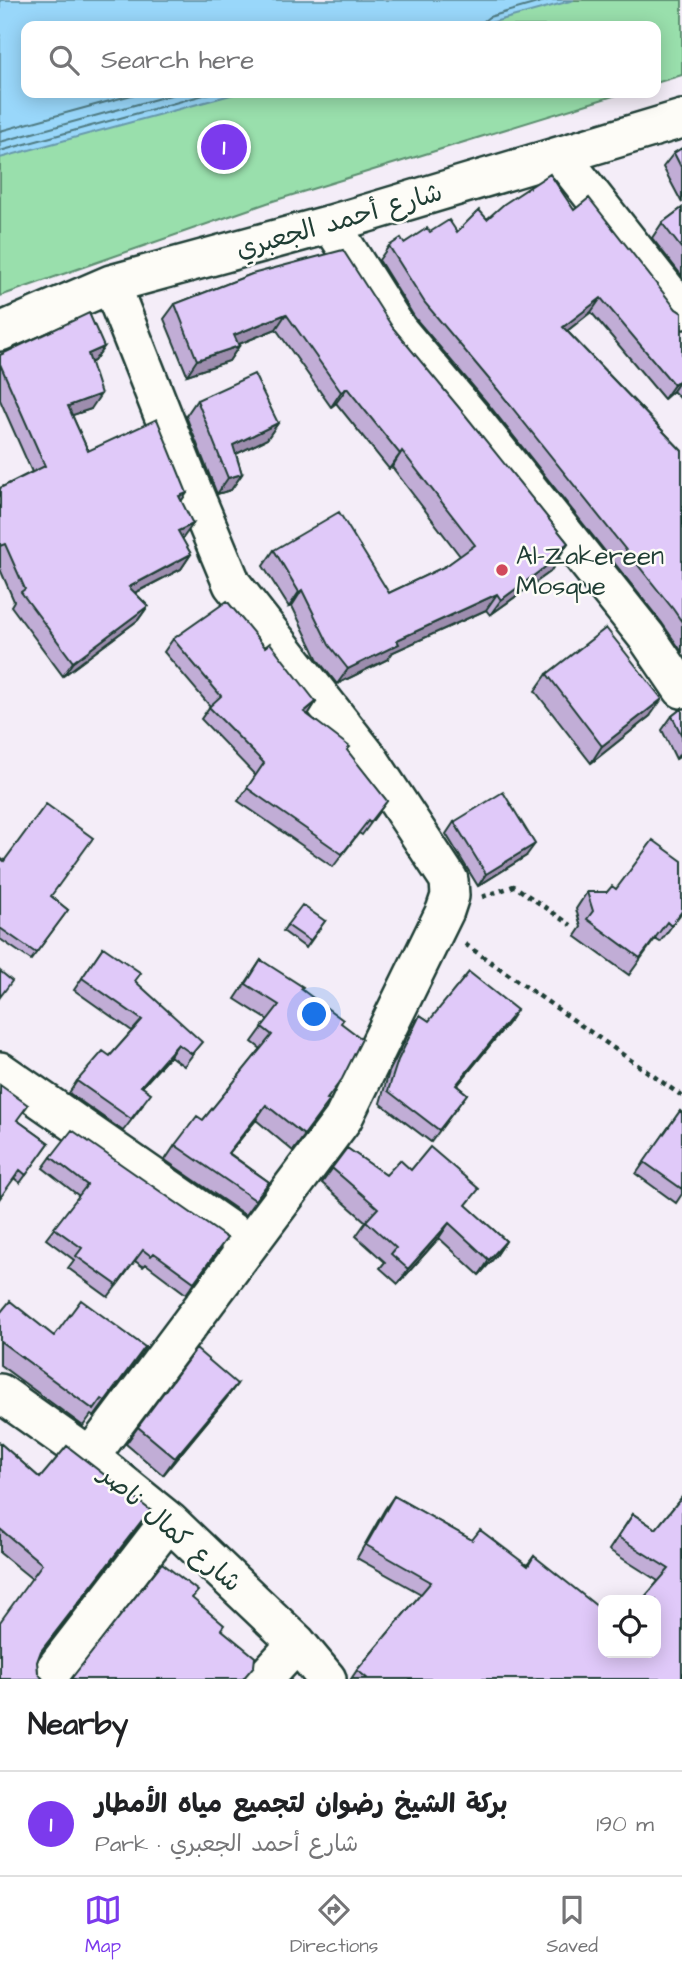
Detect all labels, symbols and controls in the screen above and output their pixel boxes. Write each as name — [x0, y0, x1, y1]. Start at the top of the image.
search box — [21, 21, 661, 98]
icon: search — [45, 41, 83, 79]
text: Search here — [101, 42, 254, 78]
pin: 1 — [201, 121, 247, 173]
street label: شارع أحمد الجعبري — [232, 174, 447, 268]
place label: Al-Zakereen Mosque — [516, 538, 664, 604]
marker: Al-Zakereen Mosque — [494, 562, 510, 578]
your location — [297, 997, 331, 1031]
street label: شارع كمال ناصر — [90, 1456, 249, 1601]
map controls — [598, 1595, 661, 1658]
button: locate — [598, 1595, 661, 1658]
text: Nearby — [28, 1704, 128, 1746]
text: بركة الشيخ رضوان لتجميع مياه الأمطار — [95, 1786, 507, 1822]
text: 1 — [50, 1808, 52, 1840]
text: 190 m — [596, 1808, 654, 1840]
text: Park · شارع أحمد الجعبري — [95, 1828, 358, 1860]
tab: Map — [84, 1891, 122, 1960]
tab: Directions — [290, 1891, 378, 1960]
tab: Saved — [546, 1891, 598, 1960]

